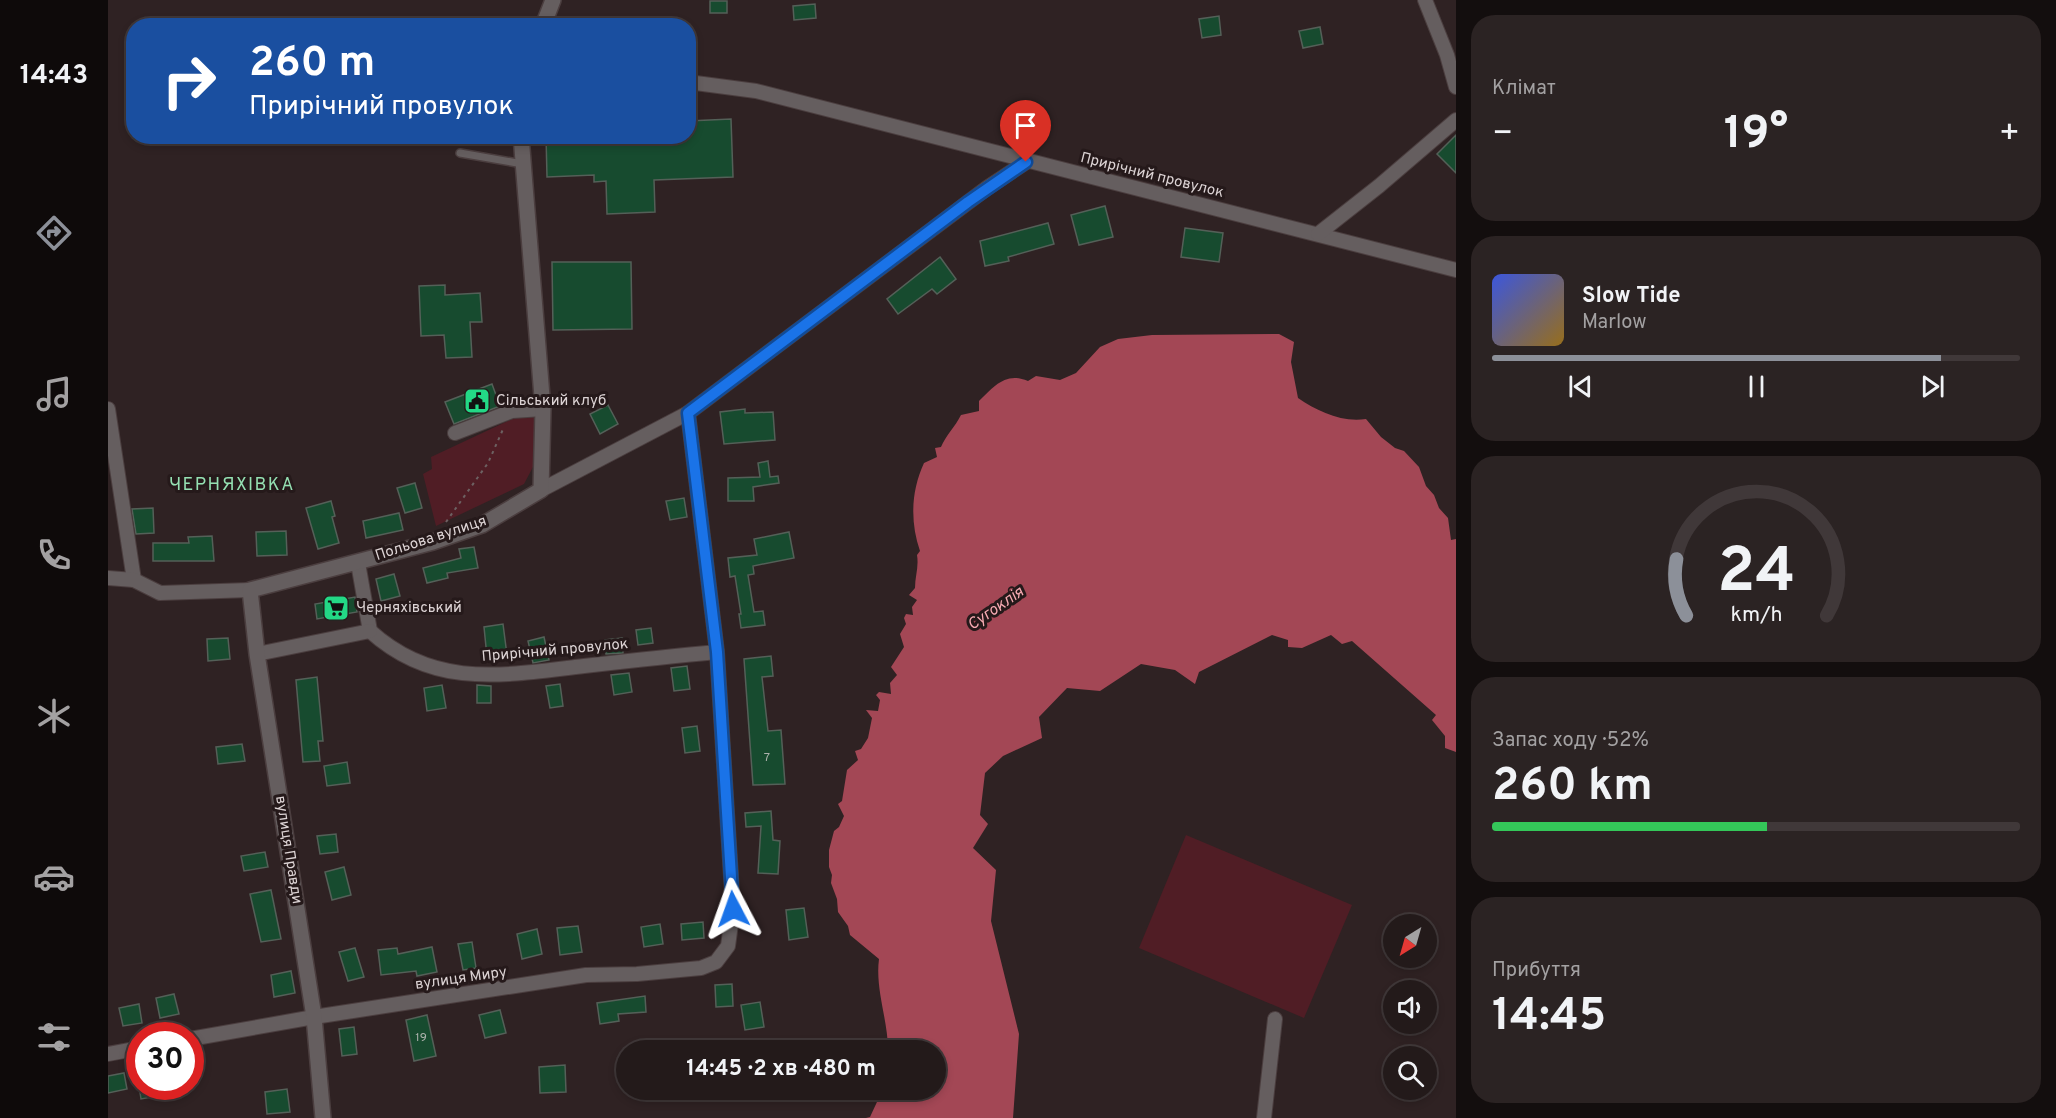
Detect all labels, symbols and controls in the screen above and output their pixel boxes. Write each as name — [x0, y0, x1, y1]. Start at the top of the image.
text: 260 m — [249, 38, 375, 91]
icon: right — [150, 42, 228, 120]
text: 14:43 — [20, 59, 88, 93]
text: Клімат — [1492, 76, 1556, 102]
text: Прирічний провулок — [249, 90, 514, 124]
pin — [1000, 100, 1051, 162]
text: 19° — [1724, 107, 1788, 164]
icon: arrive — [1009, 109, 1042, 142]
text: − — [1492, 114, 1513, 156]
text: + — [1999, 114, 2020, 156]
street label: Прирічний провулок — [1078, 149, 1226, 203]
icon: directions — [33, 212, 75, 254]
text: Slow Tide — [1582, 283, 1681, 310]
text: Marlow — [1582, 310, 1646, 336]
icon: previous — [1564, 370, 1597, 403]
icon: pause — [1740, 370, 1773, 403]
icon: next — [1916, 370, 1949, 403]
icon: music — [33, 373, 75, 415]
public building icon: Сільський клуб — [462, 386, 492, 416]
place label: Сільський клуб — [496, 392, 606, 411]
district label: ЧЕРНЯХІВКА — [169, 474, 295, 497]
street label: Польова вулиця — [373, 512, 489, 566]
icon: phone — [33, 534, 75, 576]
text: 24 — [1717, 535, 1795, 614]
water label: Сугоклія — [964, 582, 1029, 636]
supermarket icon: Черняхівський — [321, 593, 351, 623]
place label: Черняхівський — [356, 599, 462, 618]
text: km/h — [1730, 602, 1782, 629]
street label: Прирічний провулок — [481, 635, 629, 667]
icon: climate — [33, 695, 75, 737]
text: Запас ходу · 52% — [1492, 728, 1649, 754]
house number: 7 — [764, 750, 770, 766]
text: 260 km — [1492, 759, 1653, 816]
street label: вулиця Правди — [270, 794, 306, 906]
icon: car — [33, 856, 75, 898]
position arrow — [701, 877, 765, 941]
north arrow — [1383, 914, 1437, 968]
map controls — [1383, 914, 1437, 1100]
text: Прибуття — [1492, 958, 1581, 984]
street label: вулиця Миру — [414, 963, 508, 995]
button: sound — [1383, 980, 1437, 1034]
text: 14:45 — [1492, 989, 1606, 1046]
icon: filters — [33, 1016, 75, 1058]
speed limit sign: 30 — [126, 1022, 204, 1100]
house number: 19 — [415, 1030, 427, 1046]
button: search — [1383, 1046, 1437, 1100]
text: 14:45 · 2 хв · 480 m — [686, 1056, 876, 1083]

